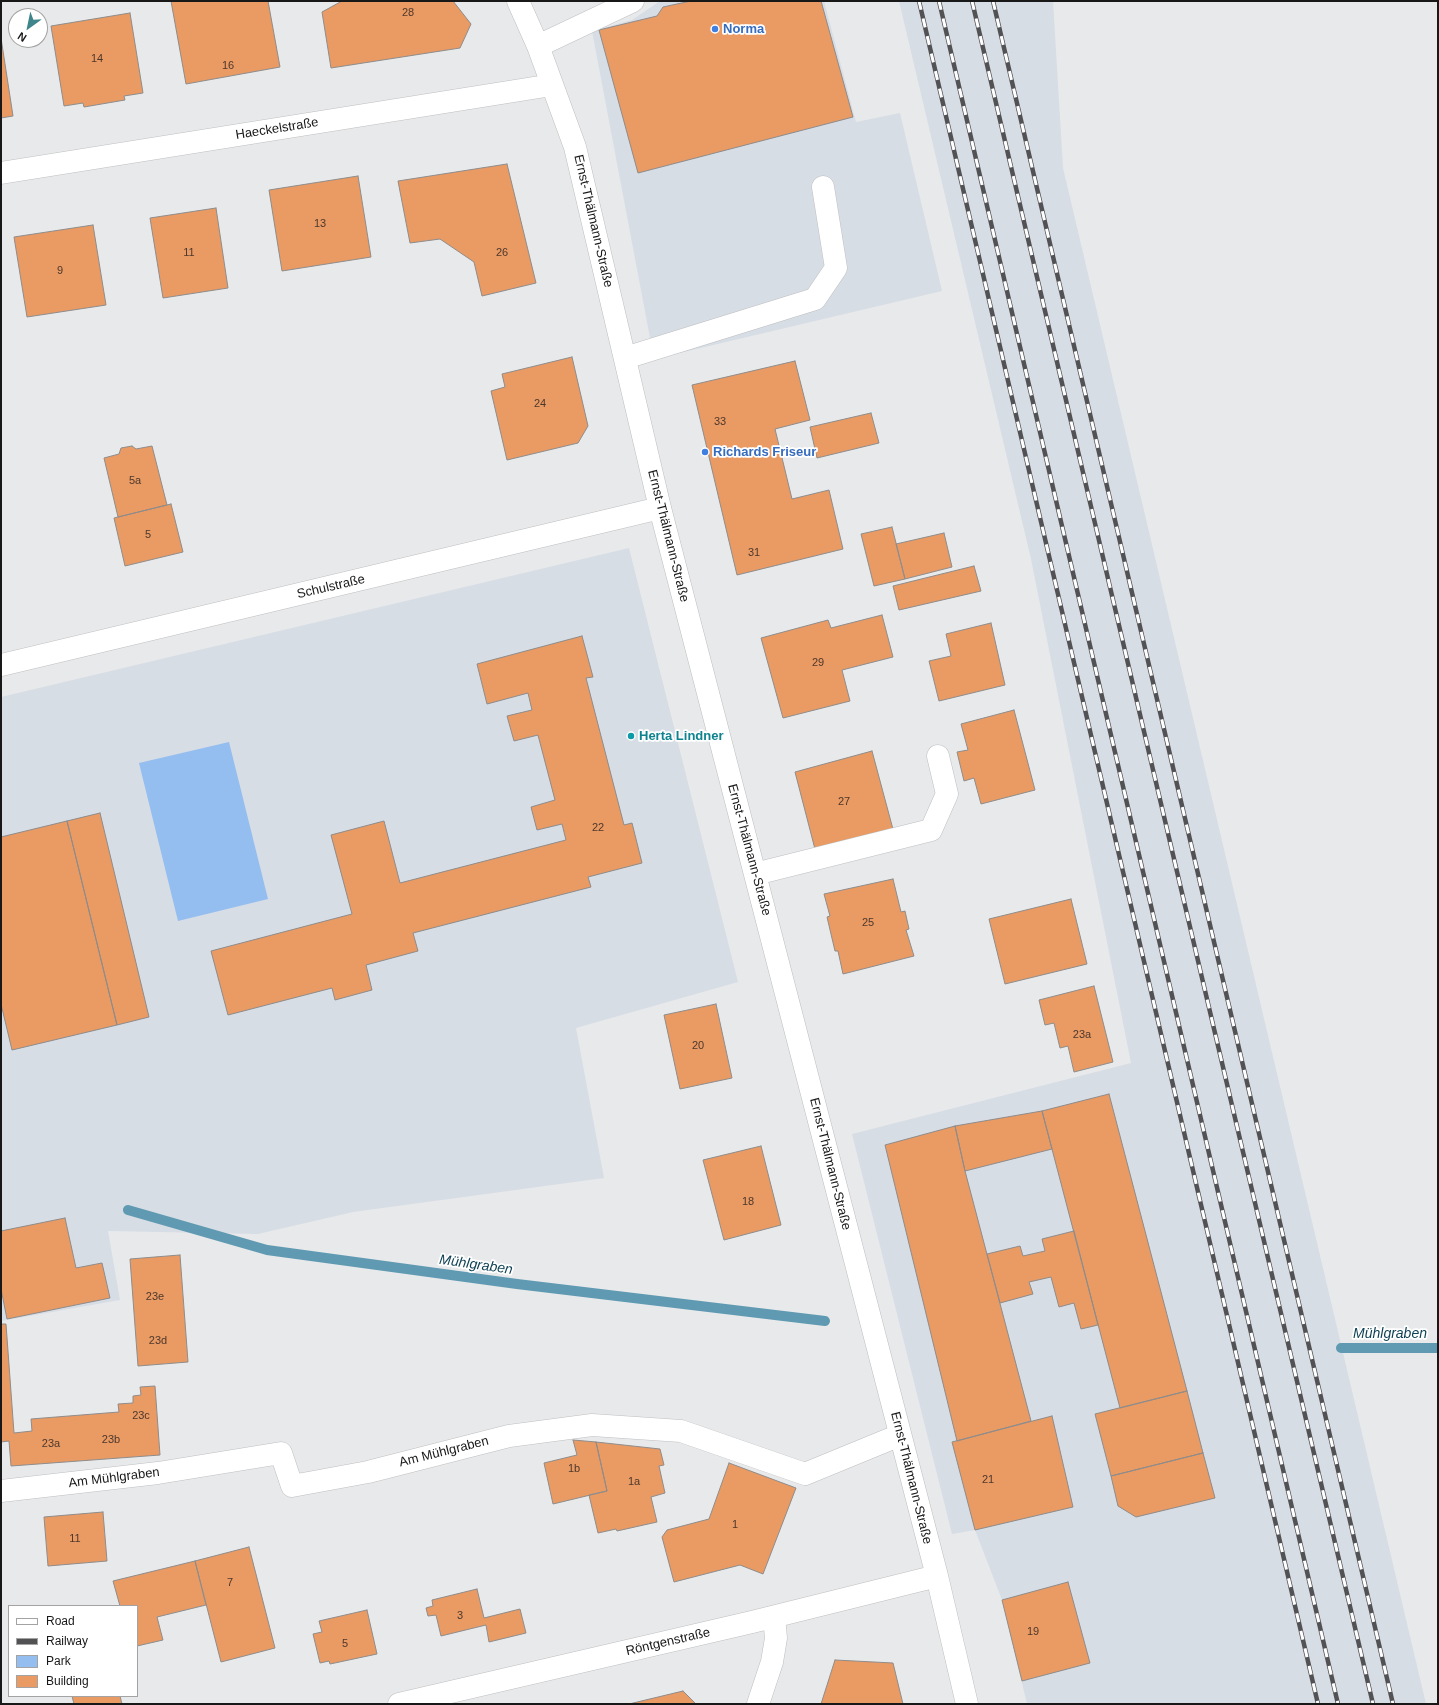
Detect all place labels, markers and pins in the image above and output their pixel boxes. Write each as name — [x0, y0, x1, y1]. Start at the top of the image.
place label: Norma — [723, 21, 764, 37]
marker: Norma — [710, 24, 720, 34]
place label: Richards Friseur — [713, 444, 816, 460]
marker: Richards Friseur — [700, 447, 710, 457]
place label: Herta Lindner — [639, 728, 724, 744]
marker: Herta Lindner — [626, 731, 636, 741]

